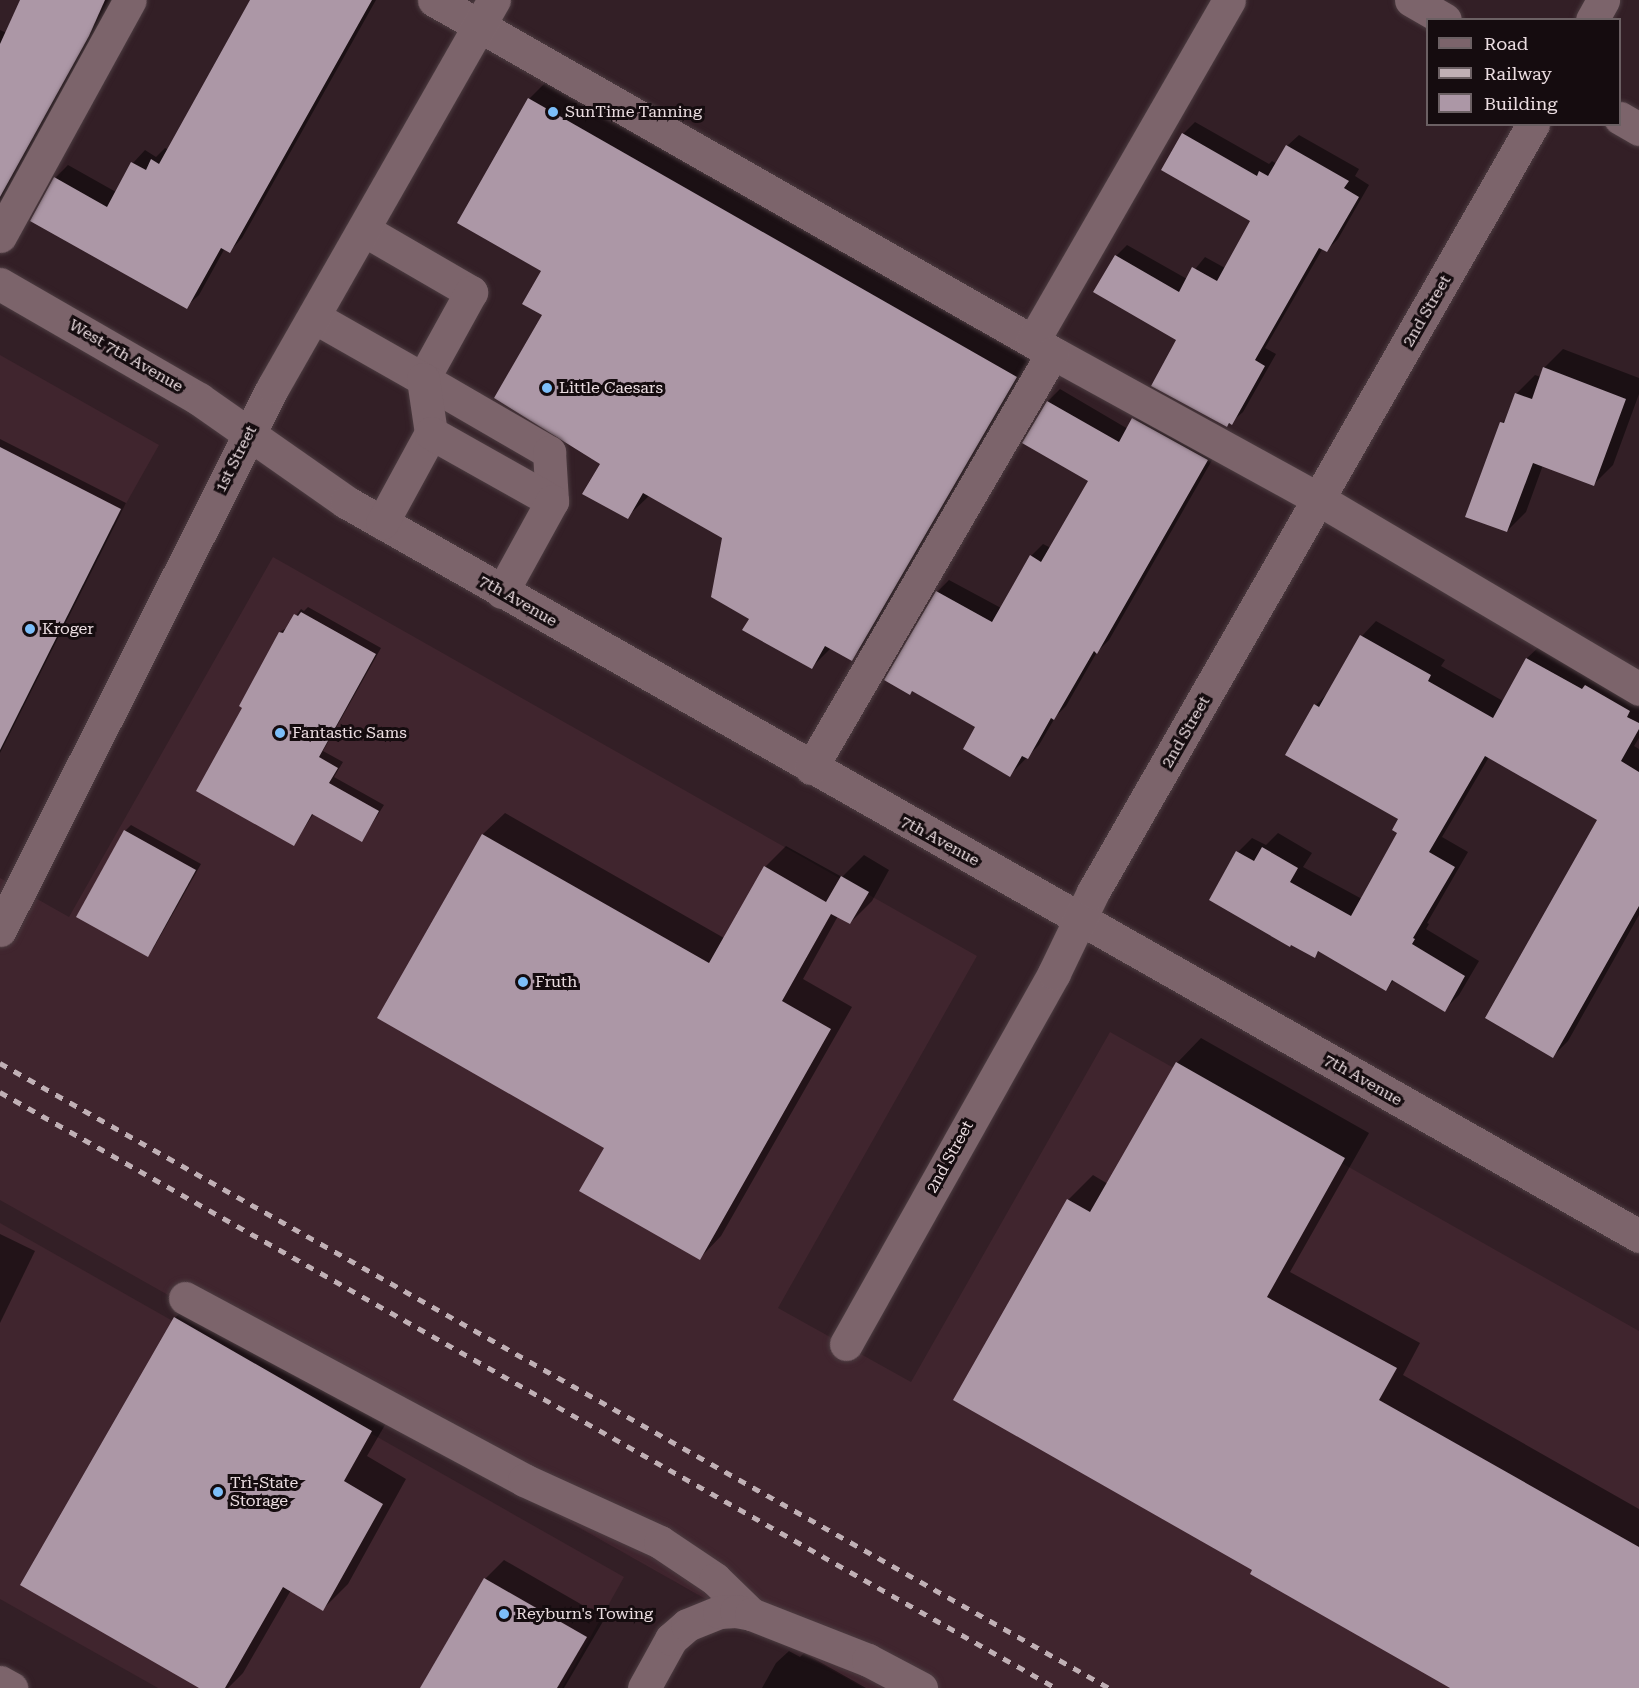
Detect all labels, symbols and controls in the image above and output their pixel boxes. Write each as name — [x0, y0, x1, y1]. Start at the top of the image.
legend — [1426, 18, 1621, 126]
text: Road — [1484, 33, 1528, 54]
text: Railway — [1484, 63, 1552, 84]
text: Building — [1484, 93, 1558, 114]
place label: SunTime Tanning — [565, 102, 702, 122]
marker: SunTime Tanning — [546, 105, 560, 119]
street label: 2nd Street — [1399, 272, 1455, 350]
street label: West 7th Avenue — [65, 316, 187, 396]
place label: Little Caesars — [559, 378, 663, 398]
marker: Little Caesars — [540, 381, 554, 395]
street label: 1st Street — [211, 422, 261, 496]
street label: 7th Avenue — [476, 571, 560, 631]
place label: Kroger — [42, 619, 94, 639]
marker: Kroger — [23, 622, 37, 636]
street label: 2nd Street — [1158, 693, 1214, 771]
place label: Fantastic Sams — [292, 723, 407, 743]
marker: Fantastic Sams — [273, 726, 287, 740]
street label: 7th Avenue — [897, 812, 983, 870]
place label: Fruth — [535, 972, 577, 992]
marker: Fruth — [516, 975, 530, 989]
street label: 7th Avenue — [1321, 1050, 1405, 1110]
street label: 2nd Street — [922, 1118, 978, 1196]
place label: Tri-State Storage — [230, 1473, 298, 1511]
marker: Tri-State Storage — [211, 1485, 225, 1499]
place label: Reyburn's Towing — [516, 1604, 653, 1624]
marker: Reyburn's Towing — [497, 1607, 511, 1621]

